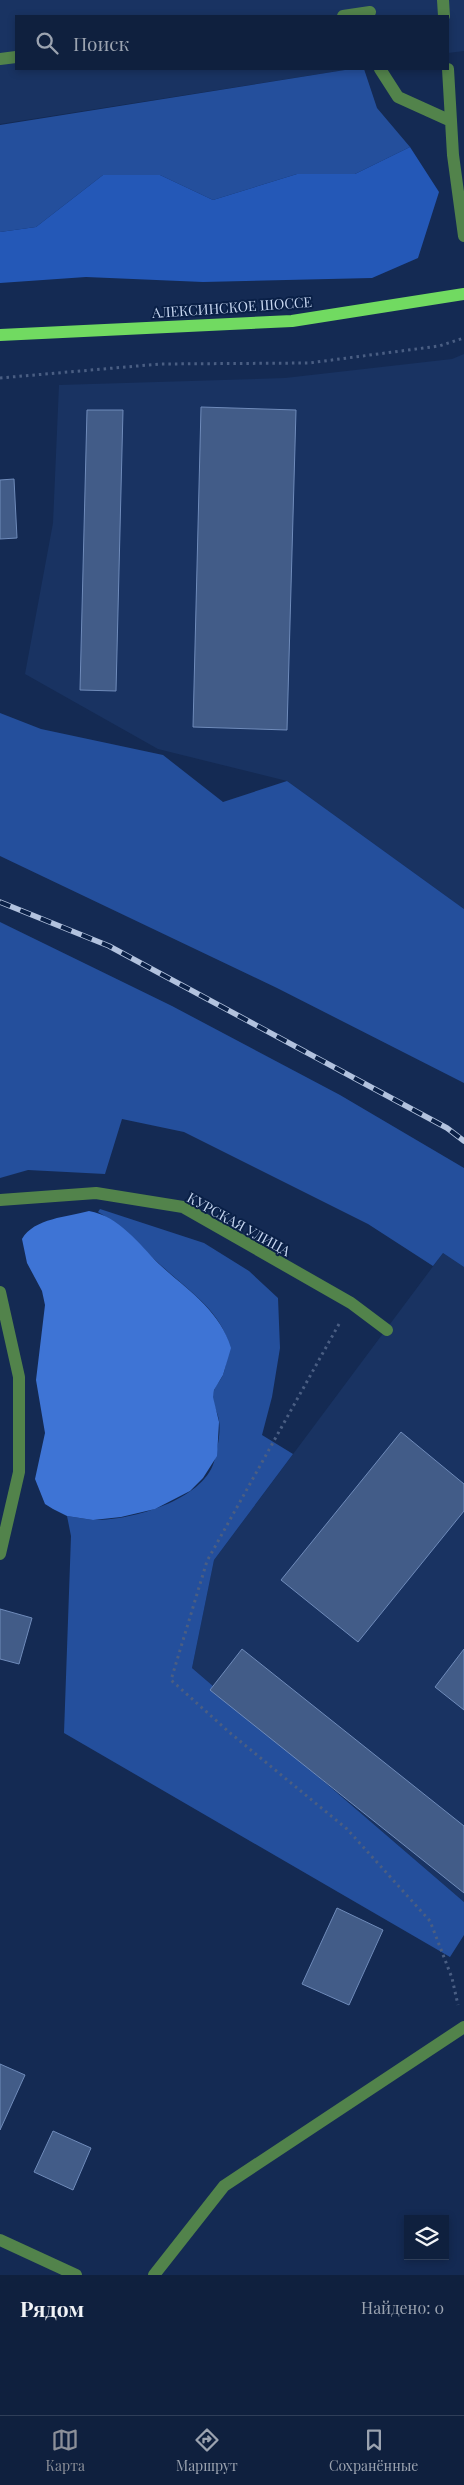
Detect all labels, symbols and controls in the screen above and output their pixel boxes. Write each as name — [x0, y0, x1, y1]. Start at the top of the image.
search box — [15, 15, 449, 70]
icon: search — [33, 29, 61, 57]
text: Поиск — [73, 30, 129, 56]
street label: АЛЕКСИНСКОЕ ШОССЕ — [150, 292, 313, 322]
street label: КУРСКАЯ УЛИЦА — [184, 1188, 294, 1260]
map controls — [404, 2215, 449, 2260]
button: layers — [404, 2215, 449, 2260]
text: Рядом — [20, 2294, 84, 2322]
text: Найдено: 0 — [361, 2297, 444, 2318]
tab: Карта — [46, 2426, 85, 2475]
tab: Маршрут — [176, 2426, 238, 2475]
tab: Сохранённые — [329, 2426, 418, 2475]

